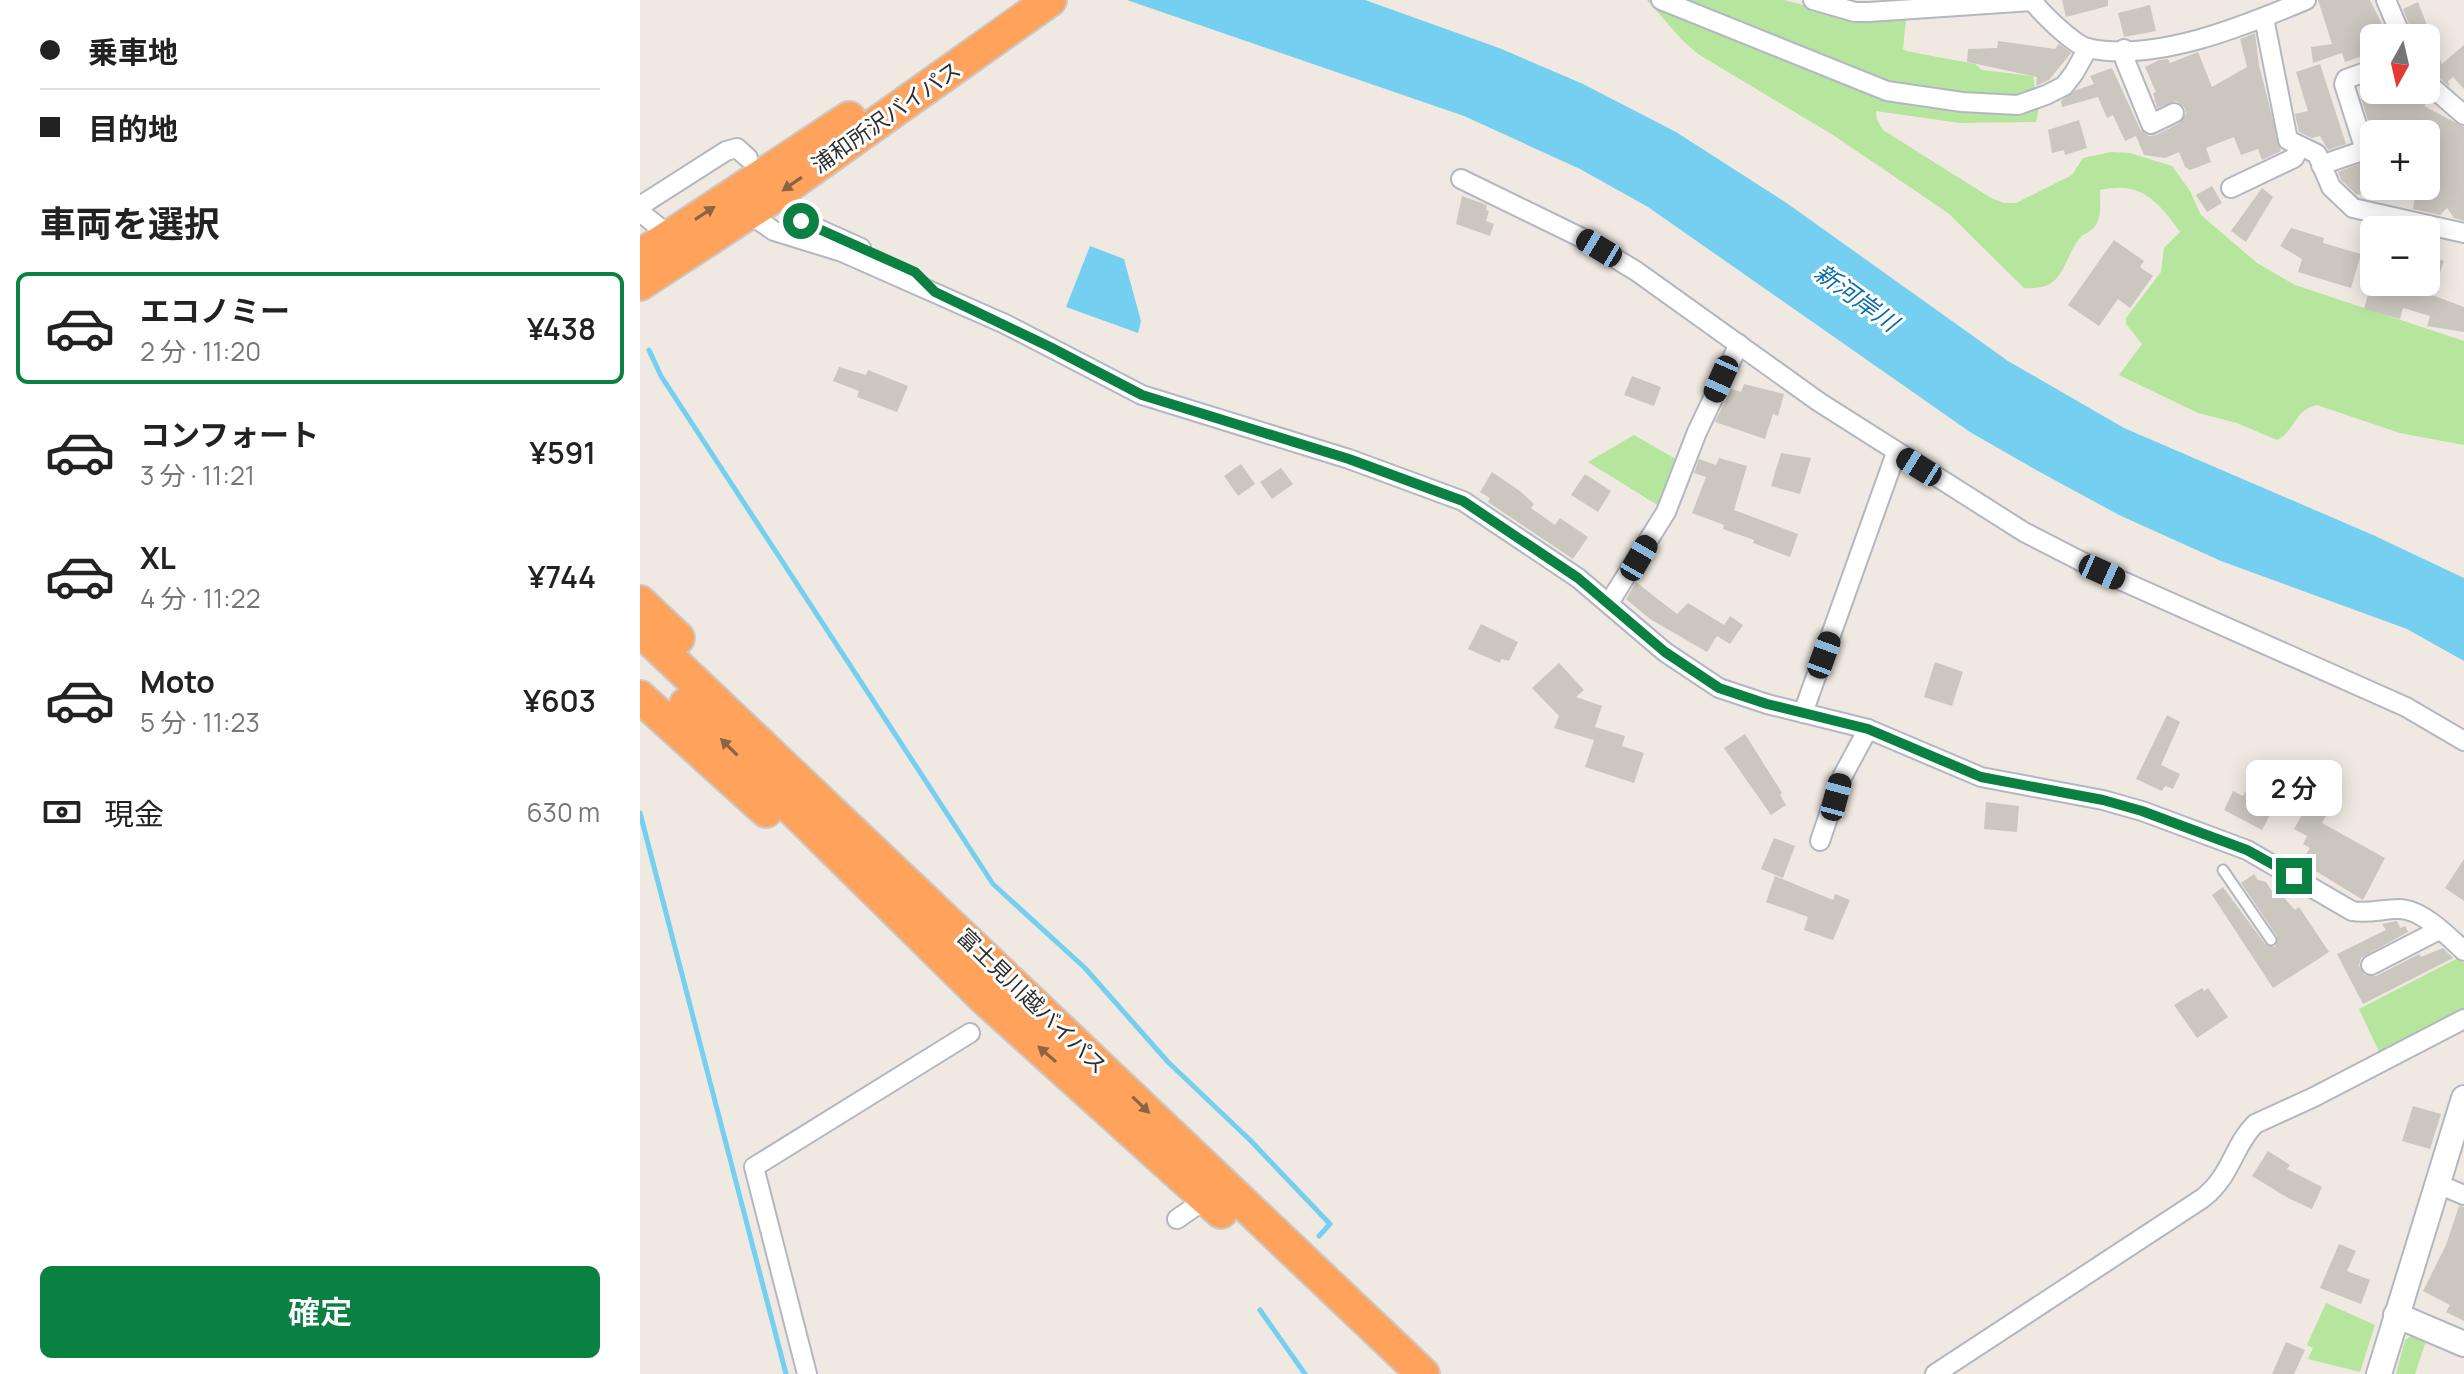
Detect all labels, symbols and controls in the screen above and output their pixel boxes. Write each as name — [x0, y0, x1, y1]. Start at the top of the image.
north arrow — [2360, 24, 2440, 104]
map controls — [2360, 24, 2440, 296]
text: 乗車地 — [88, 31, 178, 72]
street label: 浦和所沢バイパス — [805, 54, 967, 180]
text: 目的地 — [88, 108, 178, 149]
button: + — [2360, 120, 2440, 200]
one-way arrow — [781, 176, 802, 191]
text: 車両を選択 — [40, 199, 220, 248]
route start — [783, 203, 819, 239]
one-way arrow — [694, 206, 715, 221]
button: − — [2360, 216, 2440, 296]
car — [1572, 225, 1626, 271]
water label: 新河岸川 — [1808, 255, 1908, 340]
text: エコノミー — [140, 290, 290, 331]
icon: car — [44, 292, 116, 364]
text: ¥438 — [527, 308, 596, 349]
text: 2 分 · 11:20 — [140, 333, 261, 369]
car — [1700, 352, 1742, 406]
text: コンフォート — [140, 414, 319, 455]
icon: car — [44, 416, 116, 488]
text: ¥591 — [529, 432, 596, 473]
car — [1892, 444, 1946, 490]
text: 3 分 · 11:21 — [140, 457, 255, 493]
car — [1617, 531, 1661, 585]
text: XL — [140, 537, 176, 578]
icon: car — [44, 540, 116, 612]
car — [2075, 551, 2129, 593]
text: ¥744 — [528, 556, 596, 597]
text: 4 分 · 11:22 — [140, 580, 261, 616]
car — [1805, 628, 1843, 682]
text: Moto — [140, 661, 215, 702]
icon: car — [44, 664, 116, 736]
text: ¥603 — [523, 680, 596, 721]
text: 5 分 · 11:23 — [140, 704, 260, 740]
one-way arrow — [720, 738, 739, 756]
callout: 2 分 — [2246, 760, 2342, 816]
text: 2 分 — [2271, 770, 2317, 806]
car — [1818, 771, 1854, 823]
icon: cash — [40, 790, 84, 834]
text: 現金 — [104, 793, 164, 834]
text: 630 m — [526, 794, 600, 830]
route end — [2276, 858, 2312, 894]
street label: 富士見川越バイパス — [951, 922, 1113, 1080]
one-way arrow — [1038, 1045, 1057, 1063]
one-way arrow — [1132, 1096, 1151, 1114]
button: 確定 — [40, 1266, 600, 1358]

